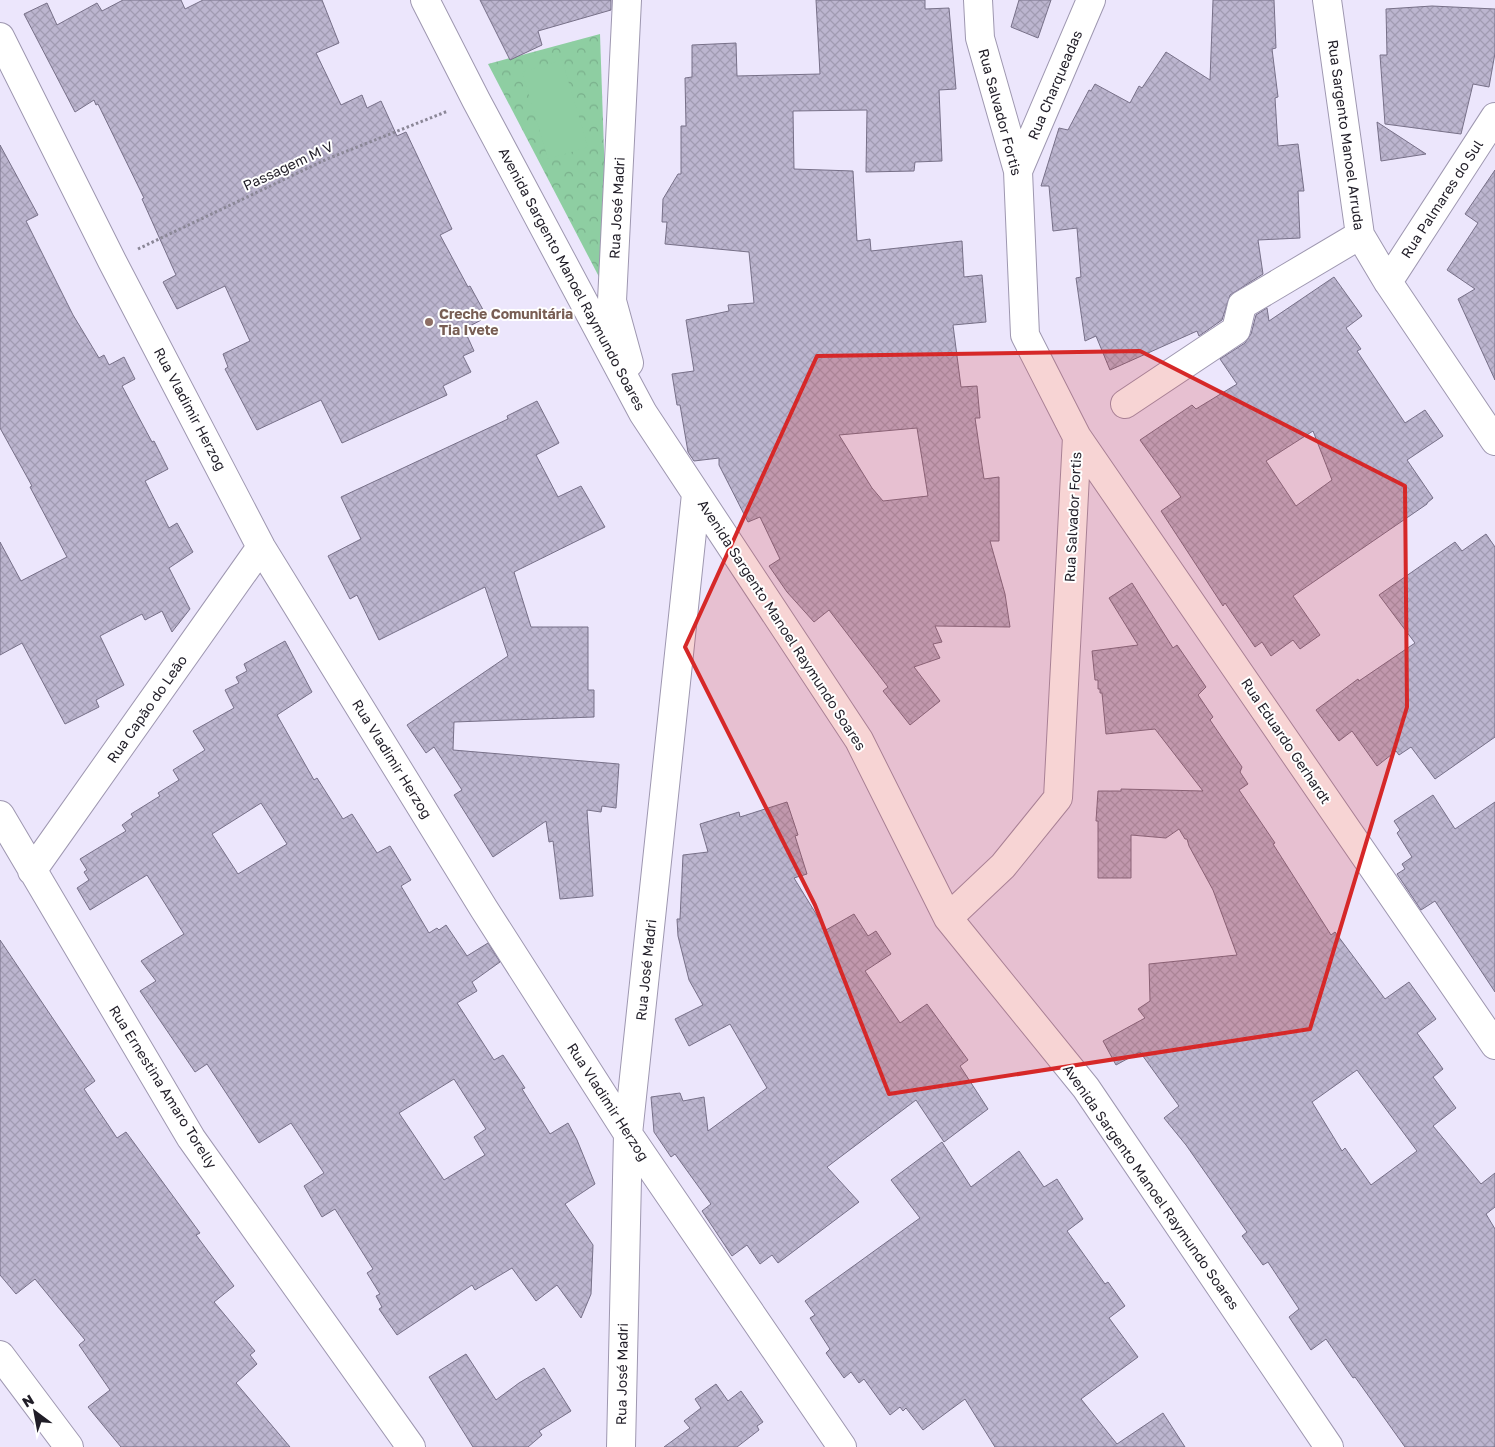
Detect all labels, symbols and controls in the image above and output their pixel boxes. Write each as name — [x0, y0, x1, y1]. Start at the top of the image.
street label: Rua Charqueadas — [1024, 27, 1085, 142]
street label: Rua Sargento Manoel Arruda — [1325, 39, 1368, 231]
street label: Rua Salvador Fortis — [975, 47, 1026, 177]
street label: Rua Palmares do Sul — [1397, 136, 1486, 261]
street label: Passagem M V — [240, 137, 336, 194]
street label: Avenida Sargento Manoel Raymundo Soares — [496, 144, 649, 413]
street label: Rua José Madri — [605, 157, 628, 259]
place label: Creche Comunitária Tia Ivete — [439, 305, 573, 338]
marker: Creche Comunitária Tia Ivete — [423, 316, 435, 328]
street label: Rua Vladimir Herzog — [151, 344, 230, 473]
street label: Rua Salvador Fortis — [1061, 451, 1084, 583]
street label: Avenida Sargento Manoel Raymundo Soares — [695, 496, 870, 753]
street label: Rua Capão do Leão — [103, 652, 190, 766]
street label: Rua Eduardo Gerhardt — [1238, 675, 1335, 807]
street label: Rua Vladimir Herzog — [349, 696, 436, 821]
street label: Rua José Madri — [632, 918, 659, 1022]
street label: Rua Ernestina Amaro Torelly — [106, 1002, 221, 1172]
street label: Rua Vladimir Herzog — [564, 1040, 653, 1164]
street label: Avenida Sargento Manoel Raymundo Soares — [1060, 1061, 1243, 1313]
street label: Rua José Madri — [612, 1323, 631, 1425]
north arrow — [10, 1387, 60, 1437]
text: N — [19, 1391, 37, 1411]

